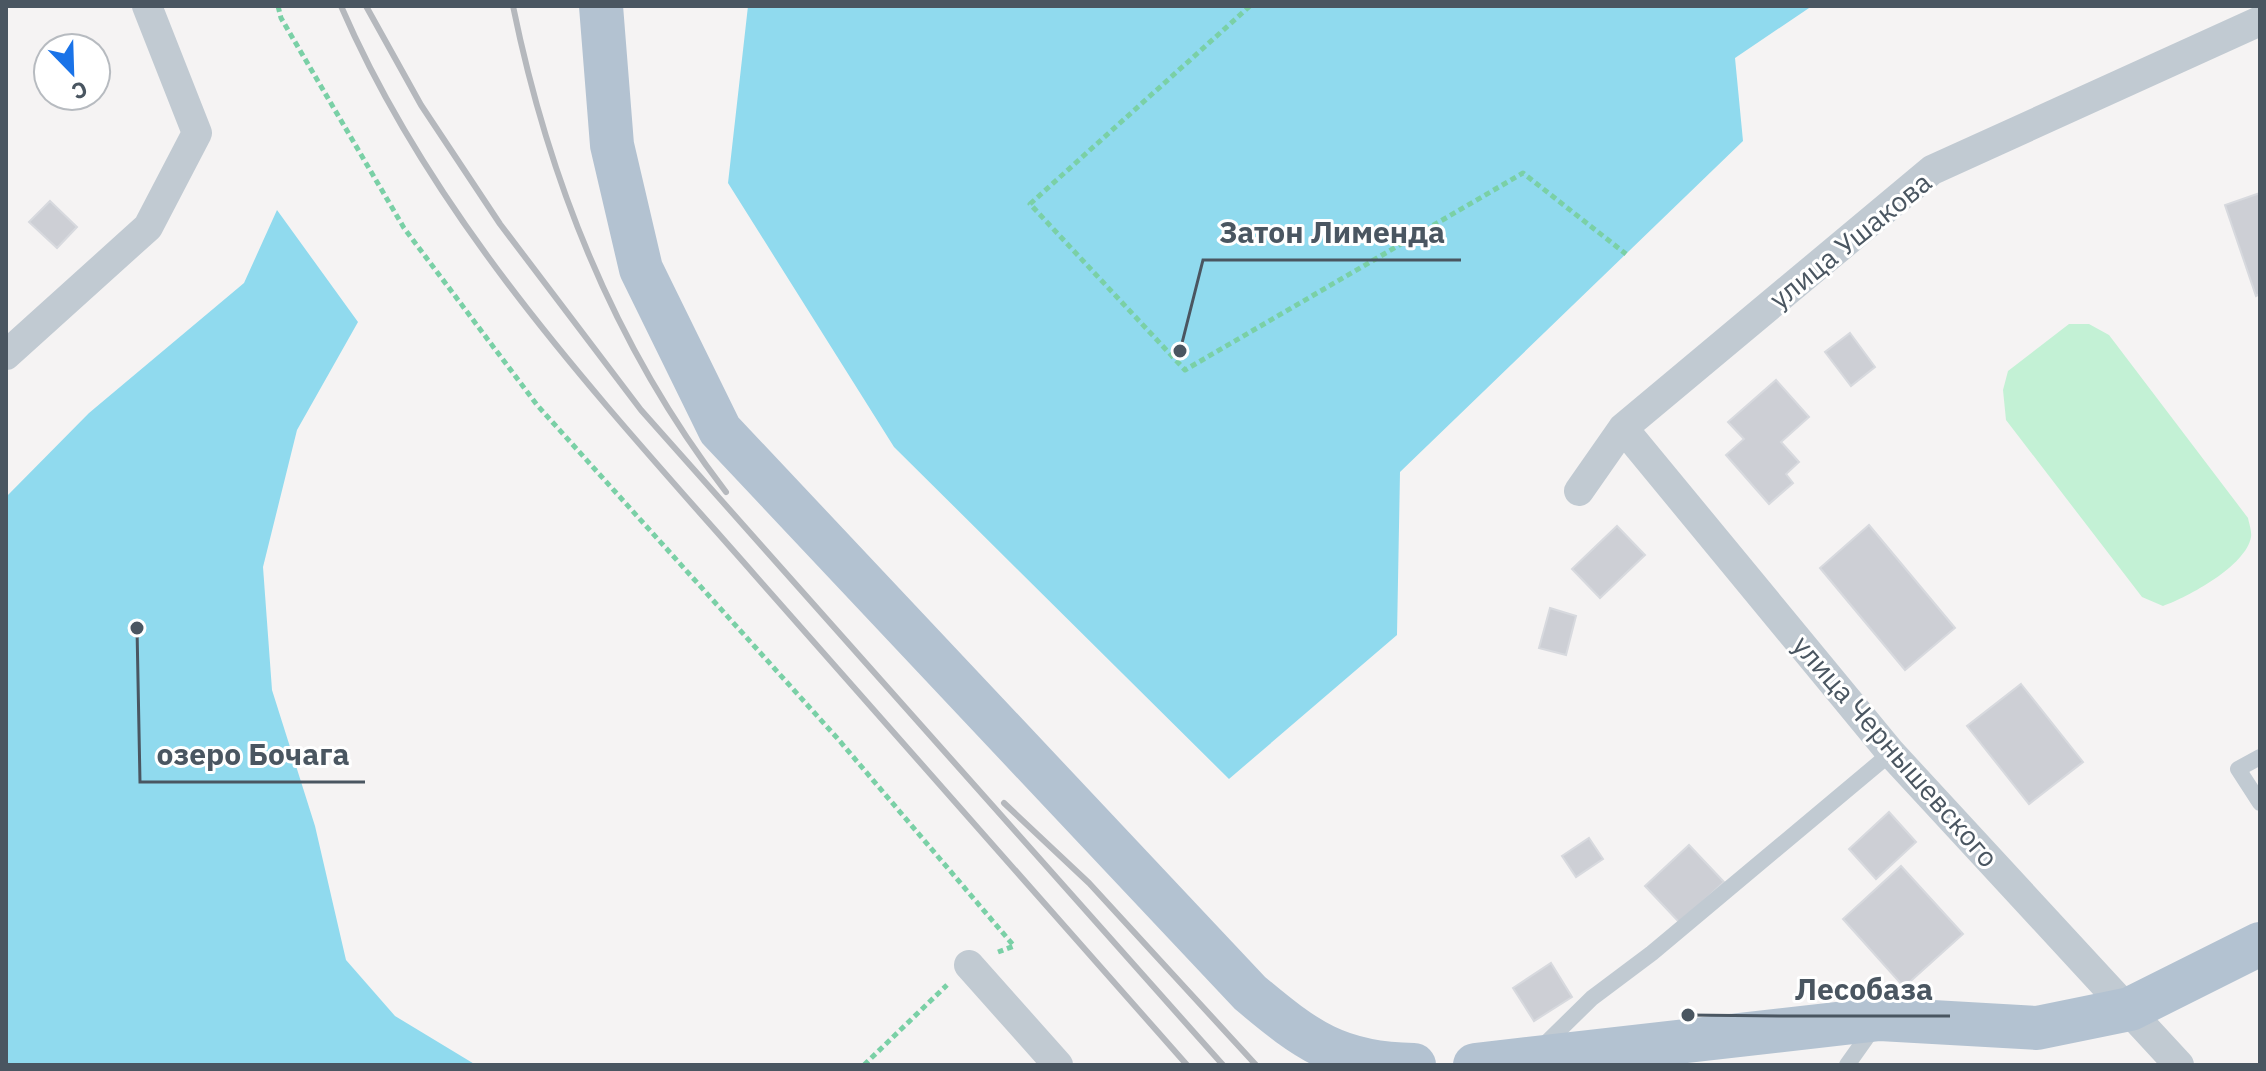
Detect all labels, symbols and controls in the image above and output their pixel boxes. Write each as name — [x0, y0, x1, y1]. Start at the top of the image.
north arrow — [32, 32, 112, 112]
text: С — [68, 75, 92, 107]
street label: улица Ушакова — [1761, 163, 1939, 317]
callout: Затон Лименда — [1203, 206, 1461, 260]
text: Затон Лименда — [1219, 212, 1445, 251]
street label: улица Чернышевского — [1785, 627, 2007, 875]
callout: озеро Бочага — [140, 728, 365, 782]
text: озеро Бочага — [156, 734, 350, 773]
callout: Лесобаза — [1779, 962, 1950, 1016]
text: Лесобаза — [1795, 969, 1933, 1008]

